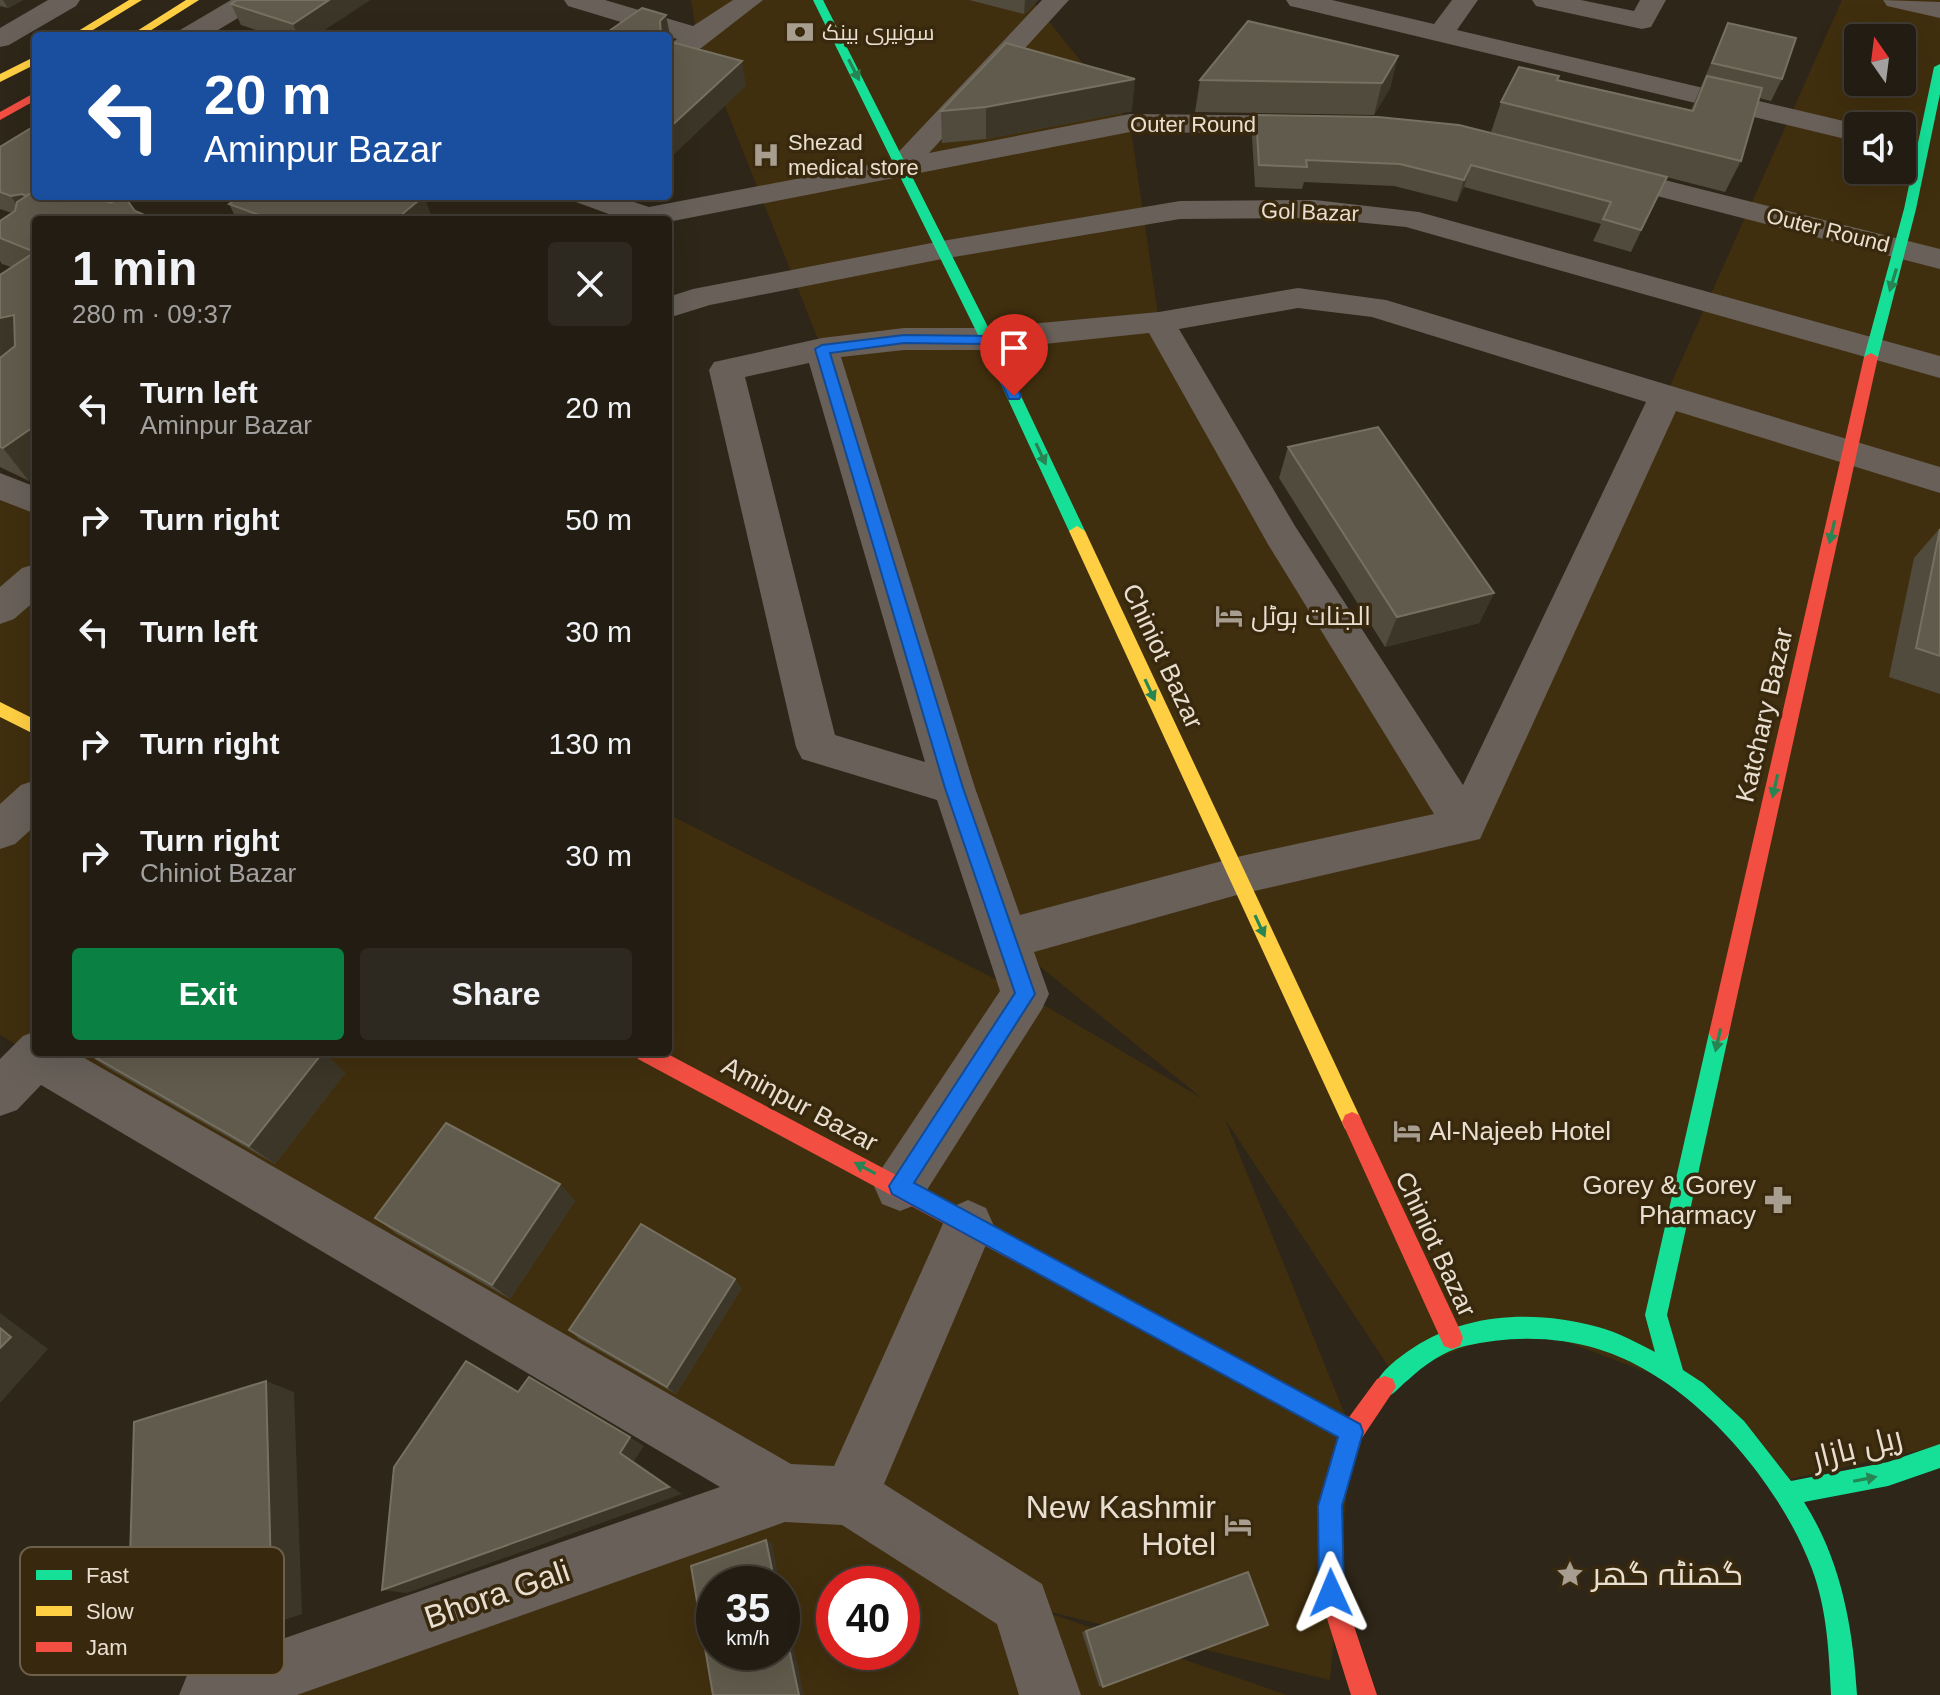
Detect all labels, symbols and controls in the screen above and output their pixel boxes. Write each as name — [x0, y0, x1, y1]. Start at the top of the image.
bank icon: سونیری بینک — [785, 17, 815, 47]
place label: سونیری بینک — [822, 20, 934, 45]
north arrow — [1844, 24, 1916, 96]
map controls — [1844, 24, 1916, 184]
one-way arrow — [847, 58, 860, 81]
text: 20 m — [204, 63, 332, 126]
icon: left — [72, 64, 176, 168]
street label: Outer Round — [1130, 112, 1256, 137]
button: sound — [1844, 112, 1916, 184]
text: Aminpur Bazar — [204, 129, 442, 170]
place label: Shezad medical store — [788, 130, 919, 180]
hospital icon: Shezad medical store — [751, 140, 781, 170]
street label: Gol Bazar — [1261, 198, 1359, 226]
street label: Outer Round — [1764, 203, 1892, 257]
text: 1 min — [72, 242, 197, 295]
button: close — [548, 242, 632, 326]
one-way arrow — [1886, 268, 1899, 292]
text: 280 m · 09:37 — [72, 299, 232, 329]
pin — [980, 314, 1048, 396]
icon: arrive — [992, 326, 1036, 370]
text: Turn left — [140, 376, 258, 409]
icon: left — [72, 386, 116, 430]
text: 20 m — [565, 391, 632, 424]
text: Aminpur Bazar — [140, 410, 312, 440]
one-way arrow — [1034, 443, 1048, 466]
icon: right — [72, 498, 116, 542]
text: Turn right — [140, 503, 279, 536]
text: 50 m — [565, 503, 632, 536]
one-way arrow — [1825, 520, 1838, 545]
street label: Chiniot Bazar — [1116, 579, 1210, 733]
hotel icon: الجنات ہوٹل — [1214, 601, 1244, 631]
place label: الجنات ہوٹل — [1251, 601, 1371, 633]
icon: left — [72, 610, 116, 654]
text: Turn left — [140, 615, 258, 648]
text: 30 m — [565, 615, 632, 648]
street label: Katchary Bazar — [1729, 625, 1799, 805]
one-way arrow — [1144, 678, 1157, 702]
icon: right — [72, 722, 116, 766]
text: Turn right — [140, 727, 279, 760]
text: 130 m — [549, 727, 632, 760]
one-way arrow — [1768, 774, 1781, 799]
text: Turn right — [140, 824, 279, 857]
icon: right — [72, 834, 116, 878]
text: 30 m — [565, 839, 632, 872]
text: Chiniot Bazar — [140, 858, 296, 888]
one-way arrow — [1253, 914, 1267, 938]
button: Exit — [72, 948, 344, 1040]
button: Share — [360, 948, 632, 1040]
one-way arrow — [1711, 1027, 1724, 1052]
street label: Aminpur Bazar — [717, 1050, 883, 1158]
hotel icon: Al-Najeeb Hotel — [1392, 1116, 1422, 1146]
place label: Al-Najeeb Hotel — [1429, 1116, 1611, 1146]
one-way arrow — [853, 1161, 876, 1174]
street label: Chiniot Bazar — [1389, 1167, 1483, 1321]
place label: Gorey & Gorey Pharmacy — [1583, 1170, 1756, 1230]
pharmacy icon: Gorey & Gorey Pharmacy — [1763, 1185, 1793, 1215]
street label: ریل بازار — [1806, 1418, 1906, 1477]
one-way arrow — [1852, 1472, 1877, 1484]
place label: New Kashmir Hotel — [1026, 1489, 1216, 1562]
hotel icon: New Kashmir Hotel — [1223, 1510, 1253, 1540]
legend — [20, 1547, 284, 1675]
position arrow — [1289, 1551, 1373, 1635]
street label: Bhora Gali — [420, 1552, 574, 1636]
place label: گھنٹہ گھر — [1590, 1556, 1743, 1592]
place icon: گھنٹہ گھر — [1555, 1559, 1585, 1589]
text: Fast — [86, 1563, 129, 1588]
speed limit sign: 40 — [816, 1566, 920, 1670]
text: 35 — [726, 1586, 770, 1630]
text: Slow — [86, 1599, 134, 1624]
text: km/h — [726, 1627, 770, 1649]
text: Jam — [86, 1635, 128, 1660]

